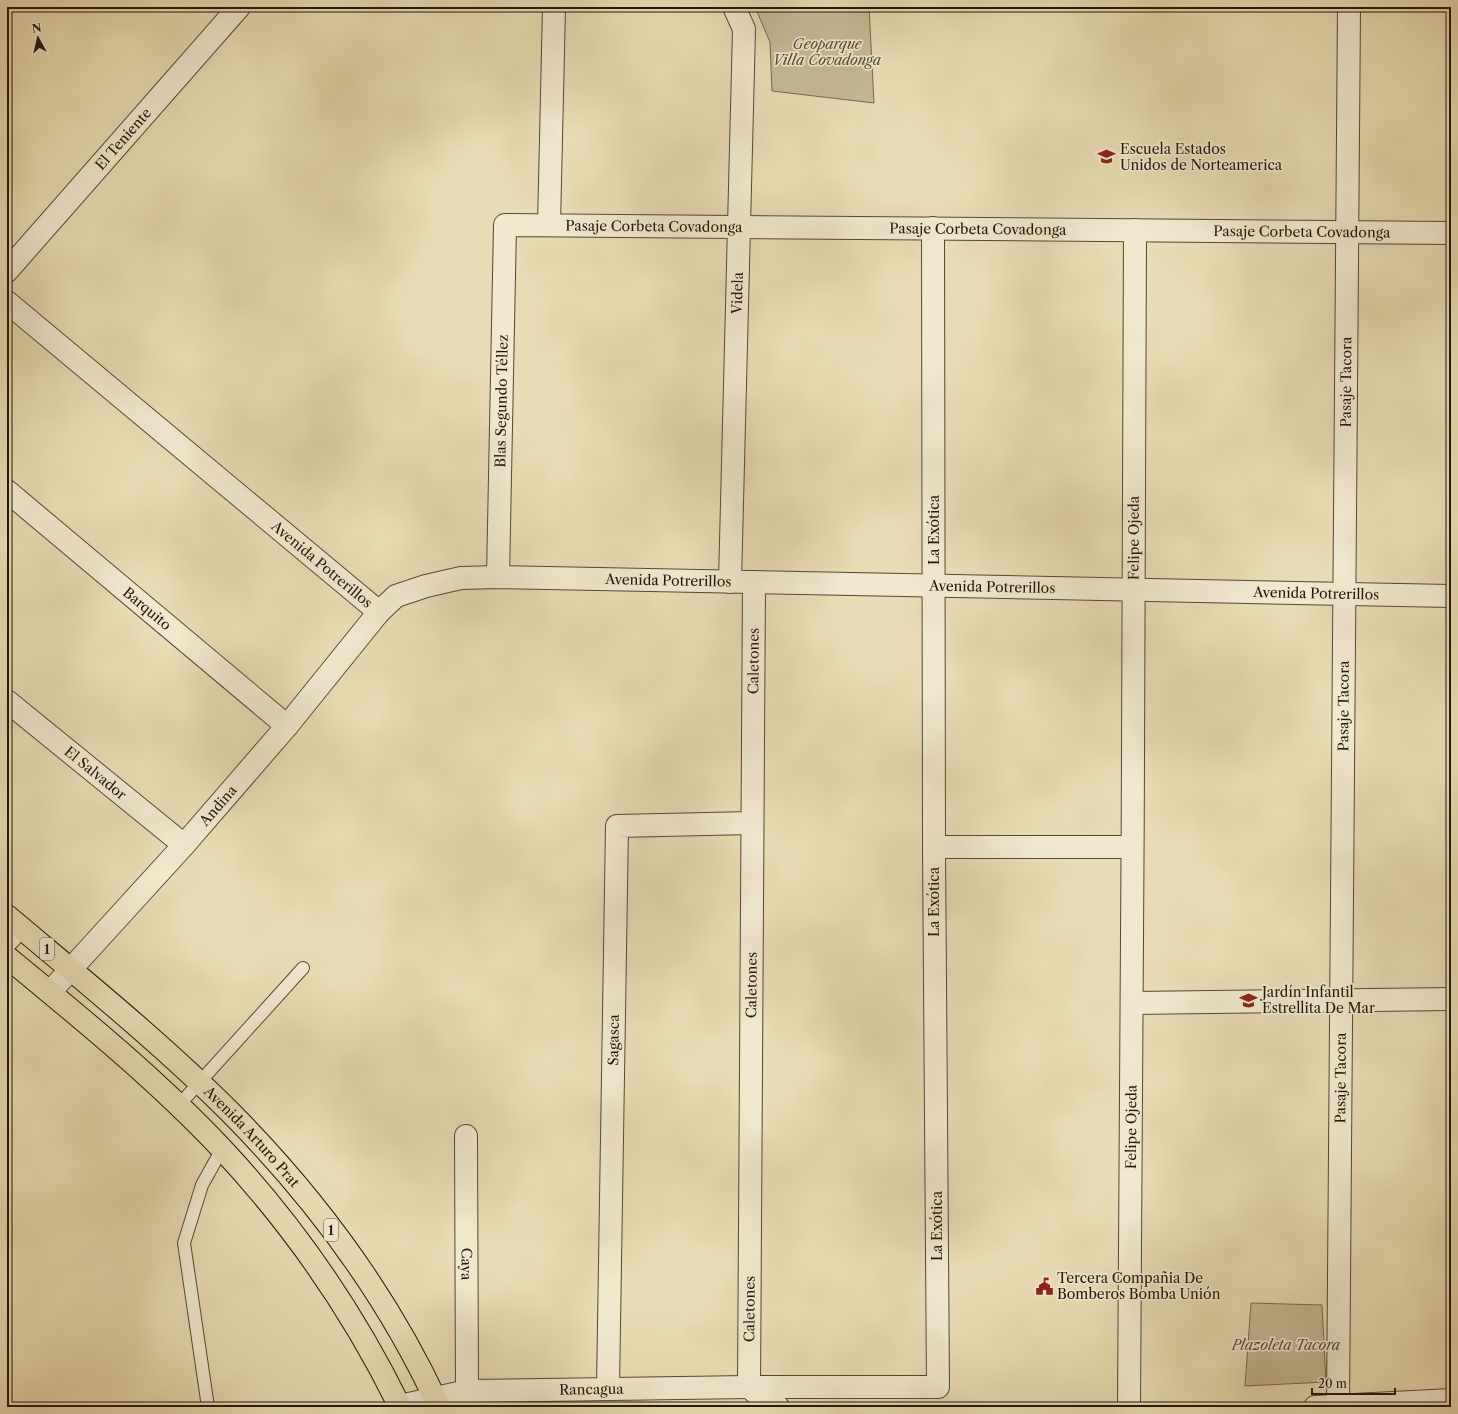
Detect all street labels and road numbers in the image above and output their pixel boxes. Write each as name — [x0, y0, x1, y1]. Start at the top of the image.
street label: El Teniente — [91, 104, 155, 174]
street label: Pasaje Corbeta Covadonga — [565, 217, 743, 236]
street label: Pasaje Corbeta Covadonga — [889, 219, 1067, 239]
street label: Pasaje Corbeta Covadonga — [1213, 222, 1391, 241]
street label: Videla — [728, 271, 747, 315]
street label: Blas Segundo Téllez — [491, 334, 512, 468]
street label: Pasaje Tacora — [1337, 336, 1355, 428]
street label: La Exótica — [925, 494, 943, 565]
street label: Felipe Ojeda — [1125, 495, 1143, 580]
street label: Avenida Potrerillos — [267, 516, 376, 612]
street label: Avenida Potrerillos — [604, 570, 732, 591]
street label: Avenida Potrerillos — [928, 577, 1056, 597]
street label: Barquito — [119, 583, 175, 634]
street label: Avenida Potrerillos — [1252, 583, 1379, 604]
street label: Caletones — [744, 628, 763, 694]
street label: Pasaje Tacora — [1334, 660, 1353, 752]
street label: El Salvador — [61, 742, 130, 804]
street label: Andina — [195, 781, 241, 830]
street label: La Exótica — [925, 866, 943, 937]
road number: 1 — [40, 938, 54, 960]
street label: Caletones — [742, 952, 761, 1018]
street label: Sagasca — [604, 1014, 623, 1066]
street label: Pasaje Tacora — [1331, 1032, 1350, 1124]
street label: Avenida Arturo Prat — [200, 1082, 304, 1191]
street label: Felipe Ojeda — [1122, 1084, 1141, 1169]
street label: La Exótica — [928, 1190, 946, 1261]
road number: 1 — [324, 1219, 338, 1241]
street label: Caya — [457, 1248, 476, 1281]
street label: Caletones — [740, 1276, 759, 1342]
street label: Rancagua — [559, 1380, 624, 1399]

